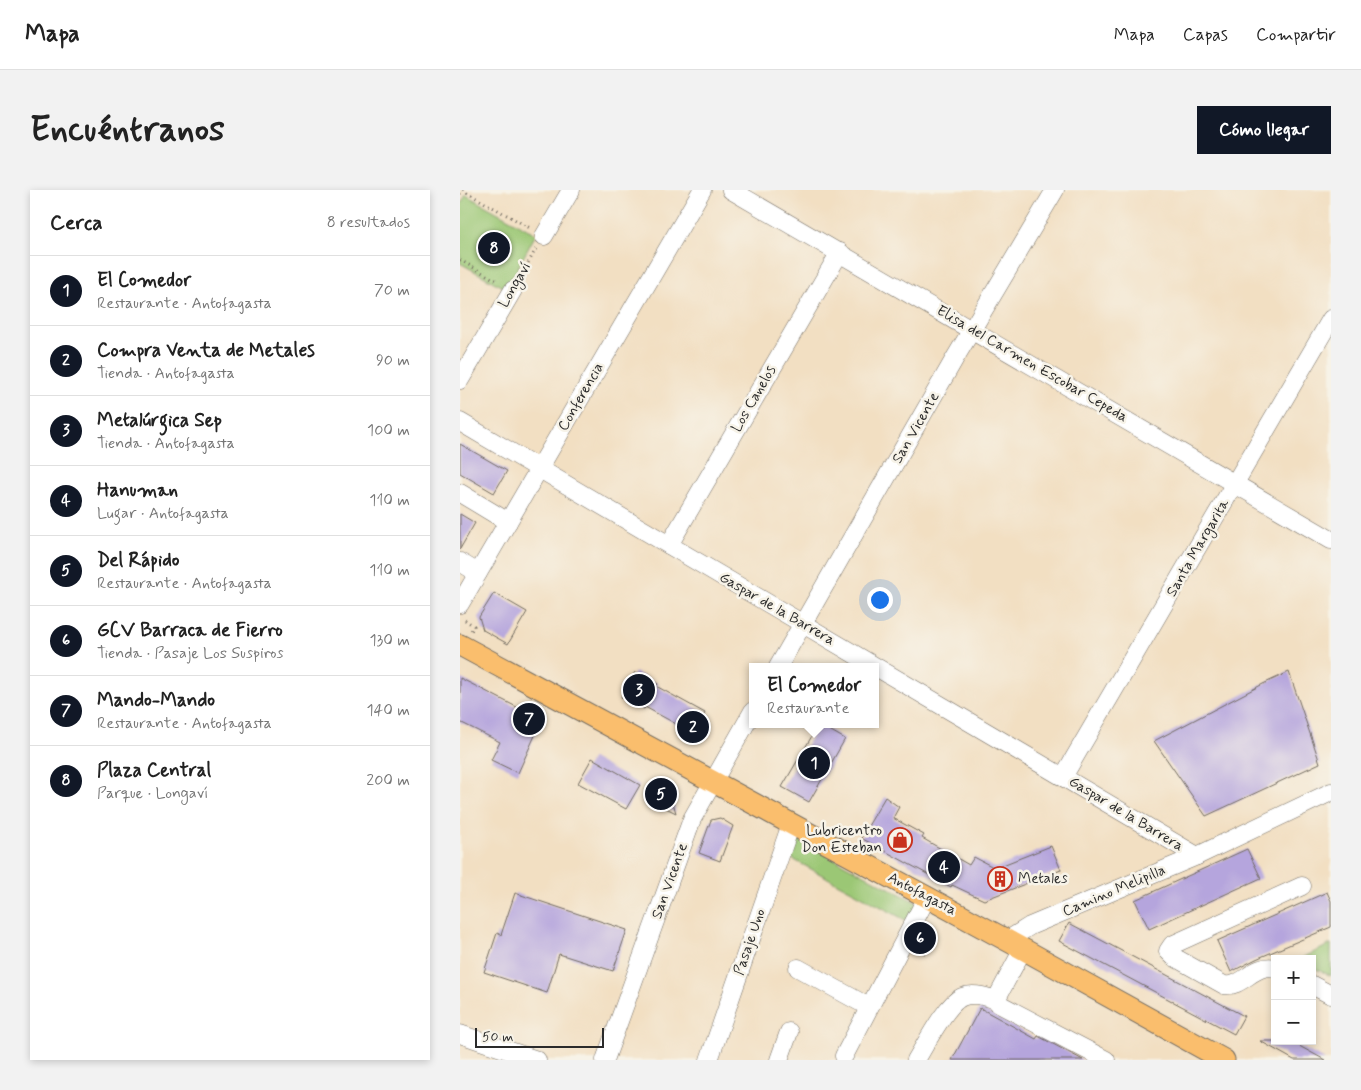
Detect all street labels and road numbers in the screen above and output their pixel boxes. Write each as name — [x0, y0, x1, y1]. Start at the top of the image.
street label: Longaví — [494, 258, 537, 312]
street label: Elisa del Carmen Escobar Cepeda — [933, 301, 1131, 427]
street label: Conferencia — [553, 359, 609, 435]
street label: Los Canelos — [727, 362, 781, 436]
street label: San Vicente — [888, 389, 944, 467]
street label: Santa Margarita — [1162, 495, 1235, 601]
street label: Gaspar de la Barrera — [716, 568, 839, 650]
street label: Gaspar de la Barrera — [1065, 772, 1187, 856]
street label: San Vicente — [647, 840, 693, 922]
street label: Camino Melipilla — [1059, 860, 1169, 922]
street label: Antofagasta — [884, 868, 960, 921]
street label: Pasaje Uno — [729, 906, 771, 978]

